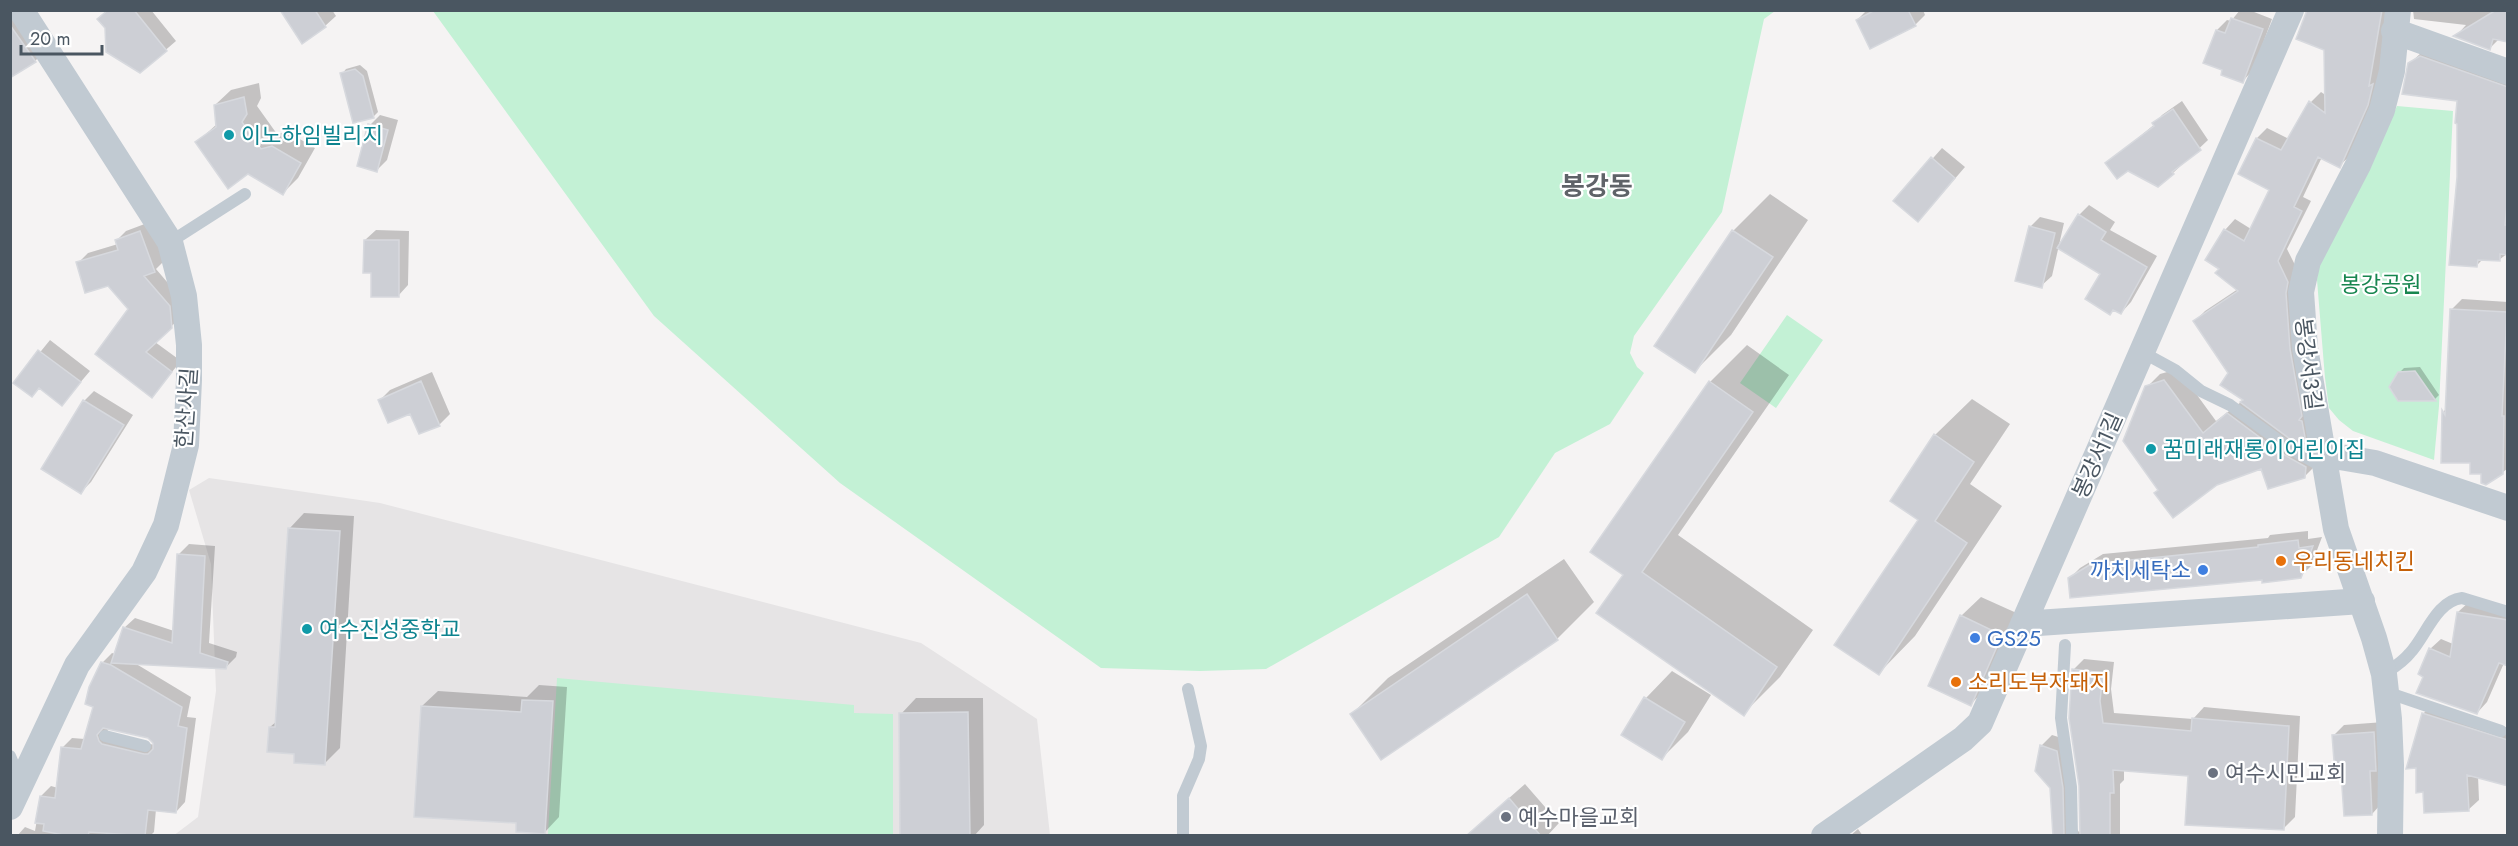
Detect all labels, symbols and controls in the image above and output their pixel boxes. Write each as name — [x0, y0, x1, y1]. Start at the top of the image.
scale bar — [21, 18, 102, 56]
text: 20 m — [30, 26, 70, 52]
place label: 이노하임빌리지 — [241, 119, 383, 151]
marker: 이노하임빌리지 — [222, 128, 236, 142]
district label: 봉강동 — [1561, 167, 1633, 205]
park label: 봉강공원 — [2341, 268, 2421, 300]
street label: 봉강서3길 — [2287, 316, 2331, 412]
street label: 한산사길 — [167, 366, 205, 450]
street label: 봉강서1길 — [2064, 407, 2130, 503]
place label: 꿈미래재롱이어린이집 — [2163, 433, 2365, 465]
marker: 꿈미래재롱이어린이집 — [2144, 442, 2158, 456]
place label: 우리동네치킨 — [2293, 545, 2414, 577]
place label: 까치세탁소 — [2090, 554, 2191, 586]
marker: 우리동네치킨 — [2274, 554, 2288, 568]
marker: 까치세탁소 — [2196, 563, 2210, 577]
place label: 여수진성중학교 — [319, 613, 461, 645]
marker: 여수진성중학교 — [300, 622, 314, 636]
place label: GS25 — [1987, 622, 2041, 654]
marker: GS25 — [1968, 631, 1982, 645]
place label: 소리도부자돼지 — [1968, 666, 2110, 698]
marker: 소리도부자돼지 — [1949, 675, 1963, 689]
place label: 여수시민교회 — [2225, 757, 2346, 789]
marker: 여수시민교회 — [2206, 766, 2220, 780]
place label: 예수마을교회 — [1518, 801, 1639, 833]
marker: 예수마을교회 — [1499, 810, 1513, 824]

